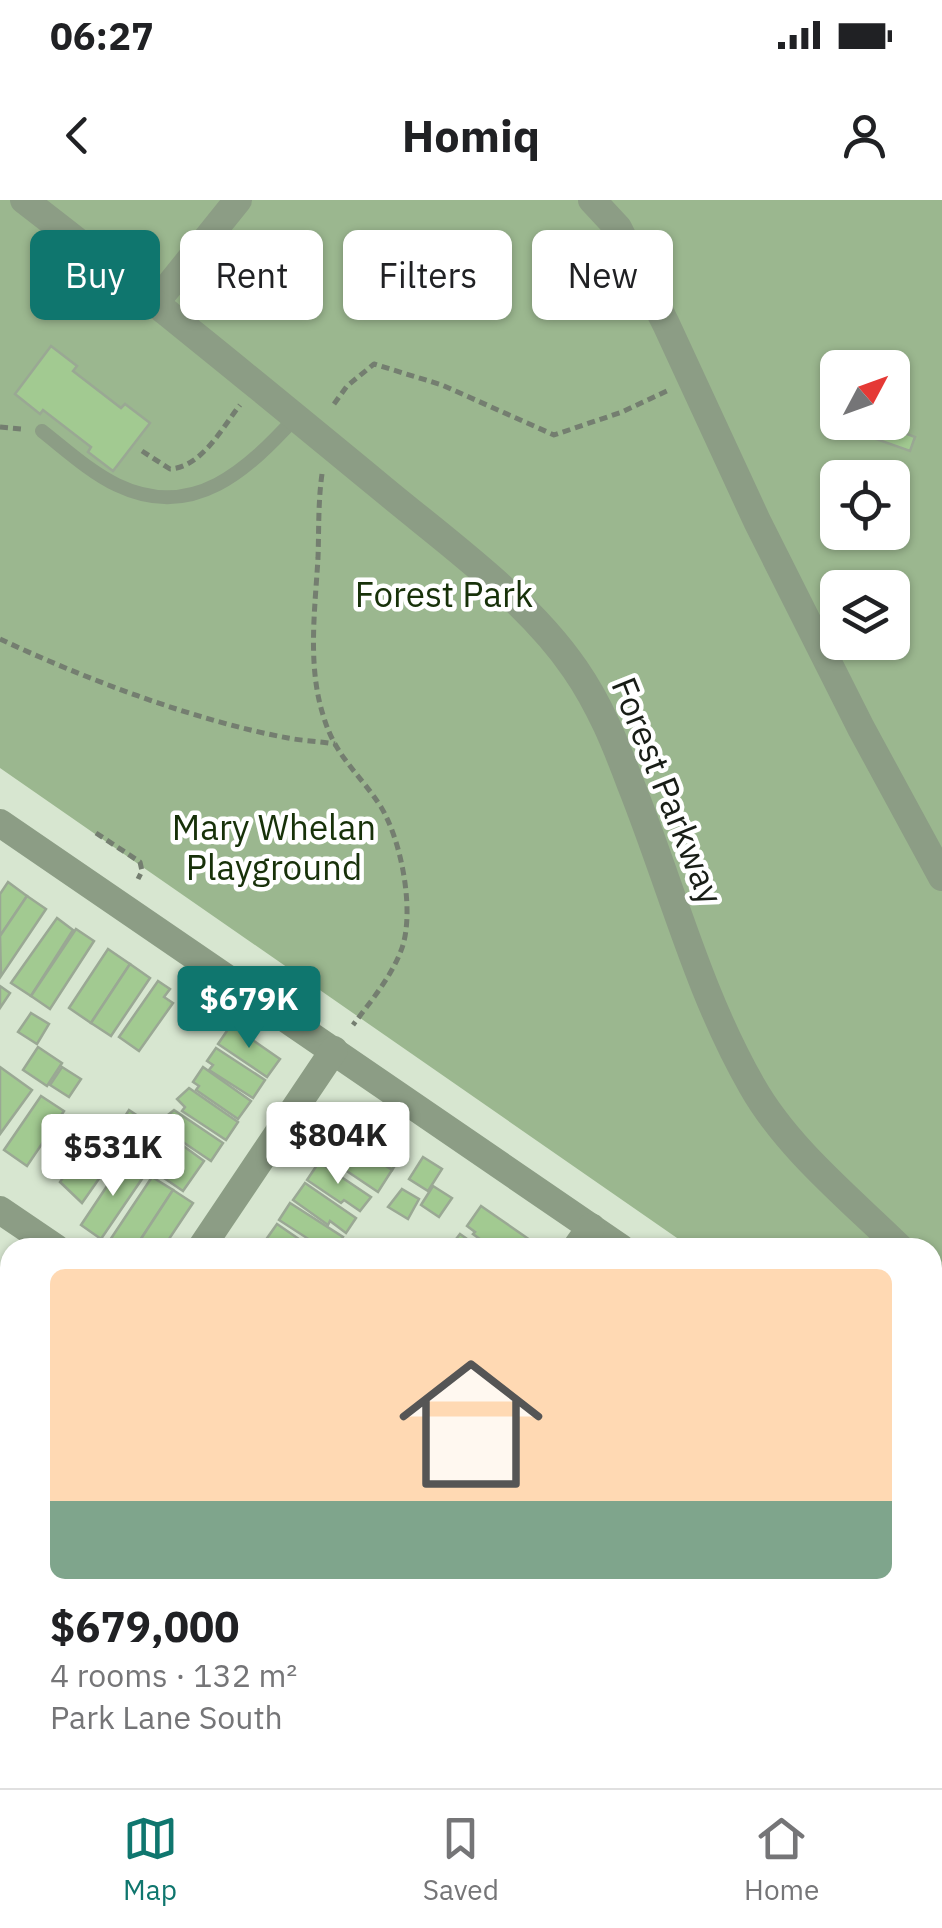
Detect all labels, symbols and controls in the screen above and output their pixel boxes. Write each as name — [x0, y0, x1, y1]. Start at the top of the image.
text: 06:27 — [50, 11, 154, 60]
text: Homiq — [402, 106, 540, 164]
icon: back — [50, 108, 105, 163]
icon: person — [837, 108, 892, 163]
chip: Buy — [30, 230, 160, 320]
chip: Rent — [180, 230, 323, 320]
chip: Filters — [343, 230, 512, 320]
chip: New — [532, 230, 673, 320]
north arrow — [820, 350, 910, 440]
map controls — [820, 350, 910, 660]
button: locate — [820, 460, 910, 550]
button: layers — [820, 570, 910, 660]
park label: Forest Park — [355, 571, 533, 617]
street label: Forest Parkway — [601, 670, 734, 911]
park label: Mary Whelan Playground — [172, 804, 376, 890]
pin: $679K — [179, 966, 319, 1051]
text: $679K — [199, 977, 299, 1019]
pin: $804K — [268, 1102, 408, 1187]
text: $804K — [288, 1113, 388, 1155]
pin: $531K — [43, 1114, 183, 1199]
text: $531K — [63, 1125, 163, 1167]
icon: home — [381, 1334, 561, 1514]
text: $679,000 — [50, 1599, 239, 1654]
text: 4 rooms · 132 m² — [50, 1654, 297, 1696]
text: Park Lane South — [50, 1696, 283, 1738]
tab: Map — [123, 1811, 178, 1908]
tab: Saved — [423, 1811, 499, 1908]
tab: Home — [744, 1811, 819, 1908]

